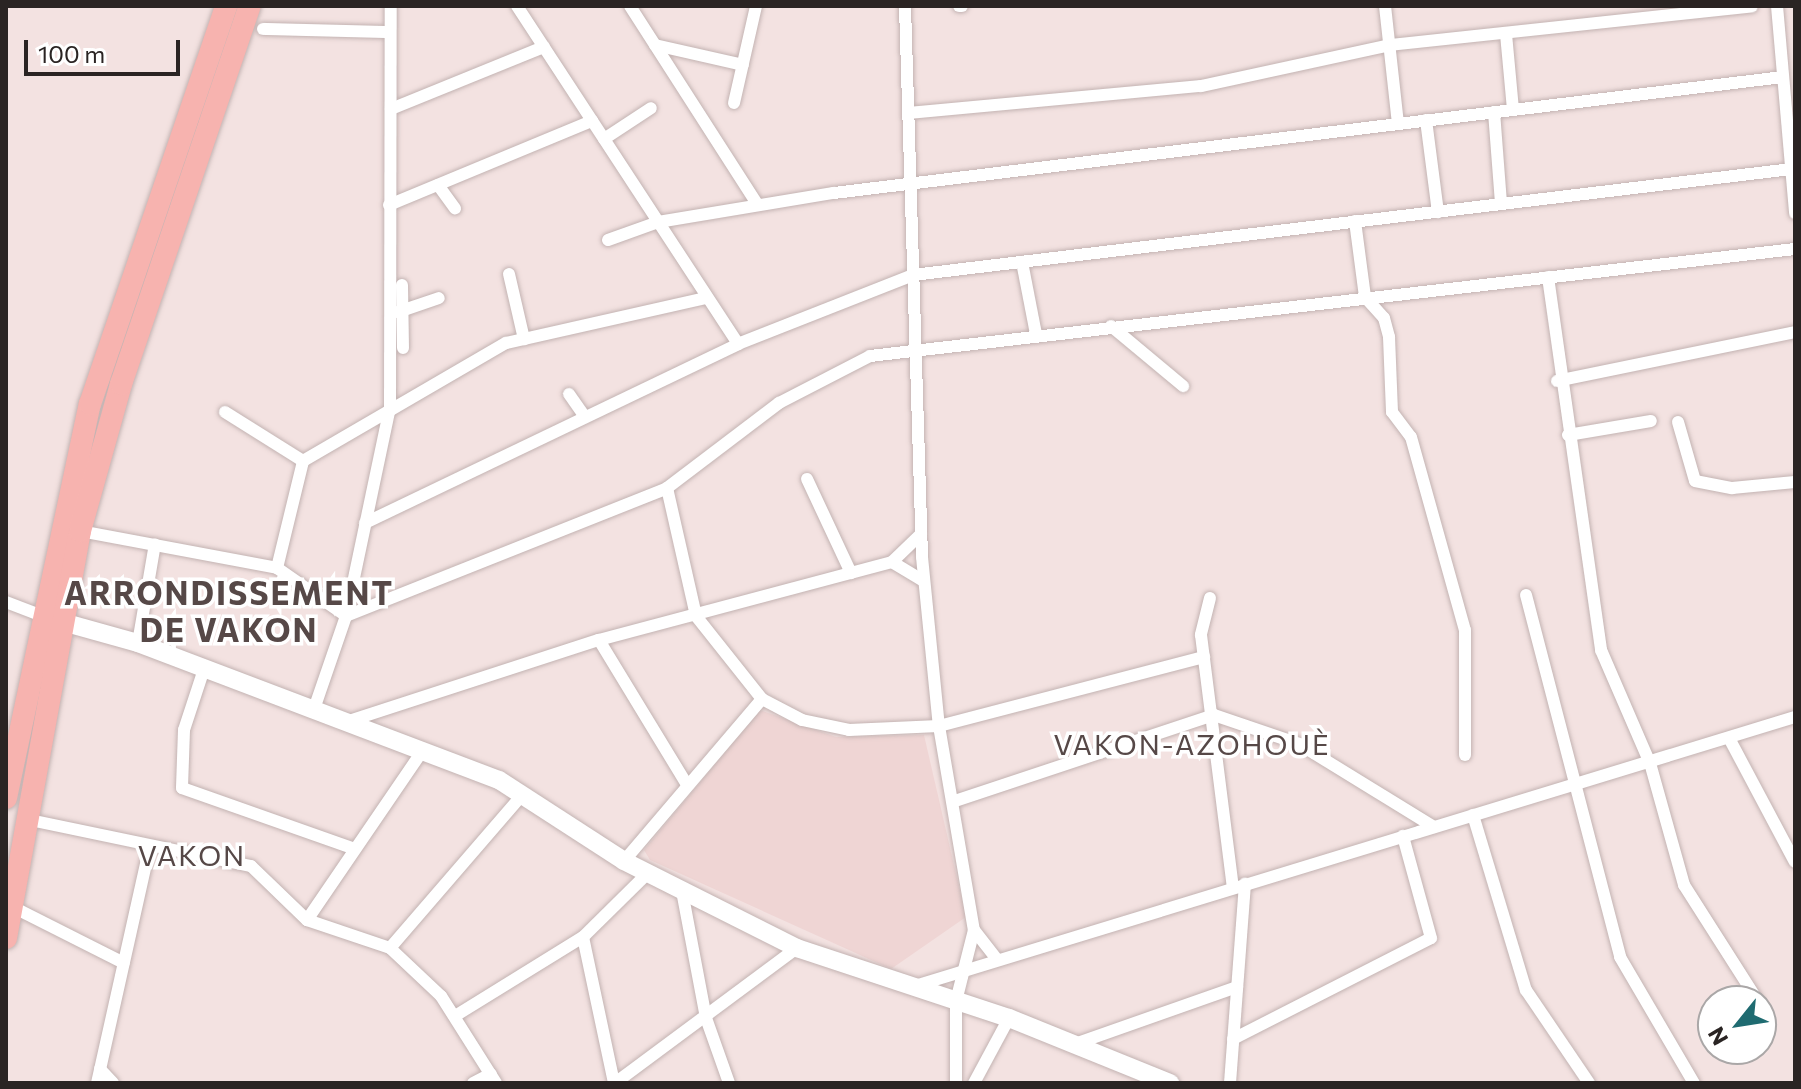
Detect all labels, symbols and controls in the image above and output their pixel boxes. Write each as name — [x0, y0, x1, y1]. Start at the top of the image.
scale bar — [28, 24, 184, 74]
text: 100 m — [38, 39, 105, 68]
district label: ARRONDISSEMENT DE VAKON — [64, 574, 394, 649]
district label: VAKON-AZOHOUÈ — [1053, 727, 1331, 761]
district label: VAKON — [138, 838, 246, 872]
north arrow — [1697, 985, 1777, 1065]
text: N — [1702, 1022, 1733, 1050]

